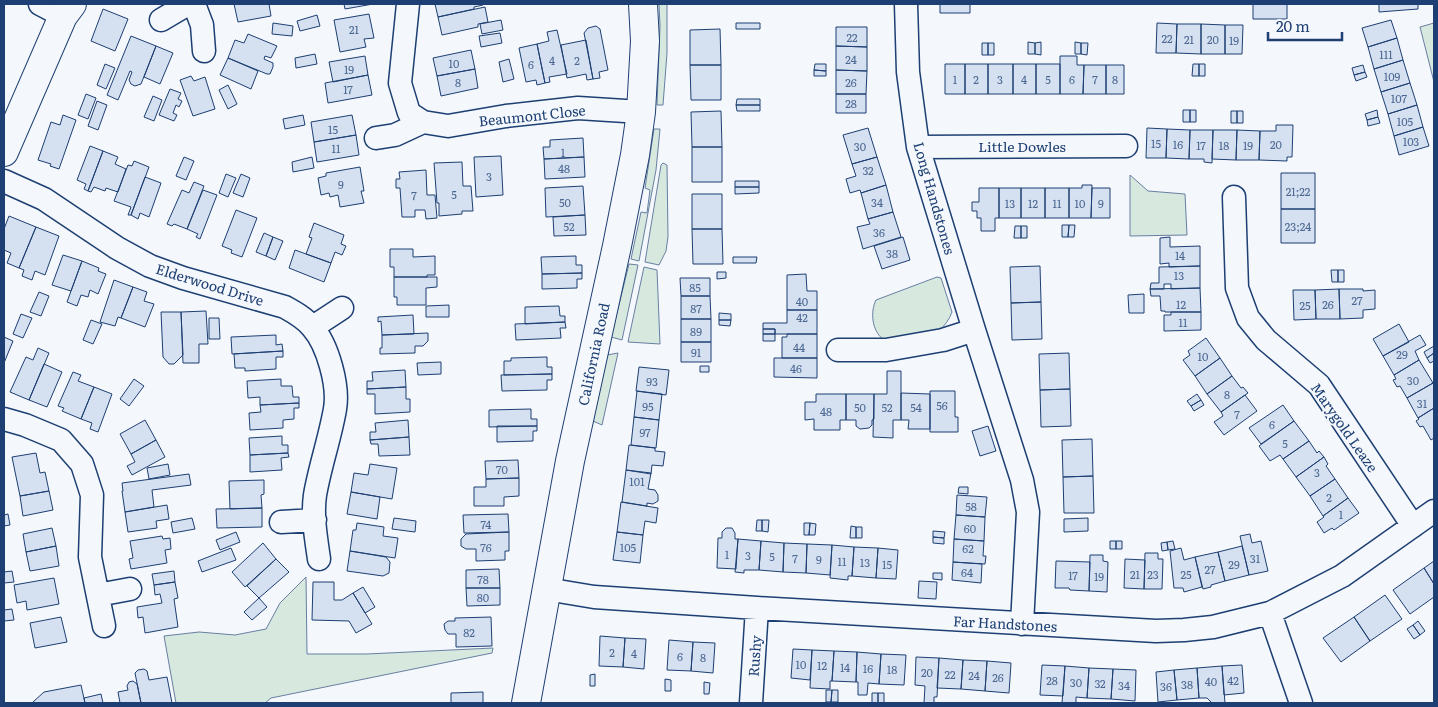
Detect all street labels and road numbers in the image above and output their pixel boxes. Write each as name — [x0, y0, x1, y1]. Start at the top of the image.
street label: Beaumont Close — [478, 99, 586, 131]
street label: Little Dowles — [978, 136, 1066, 156]
street label: Long Handstones — [909, 139, 961, 257]
street label: Elderwood Drive — [154, 258, 266, 310]
street label: California Road — [572, 300, 614, 407]
street label: Marygold Leaze — [1307, 378, 1383, 476]
street label: Far Handstones — [952, 610, 1058, 636]
street label: Rushy — [743, 634, 765, 677]

